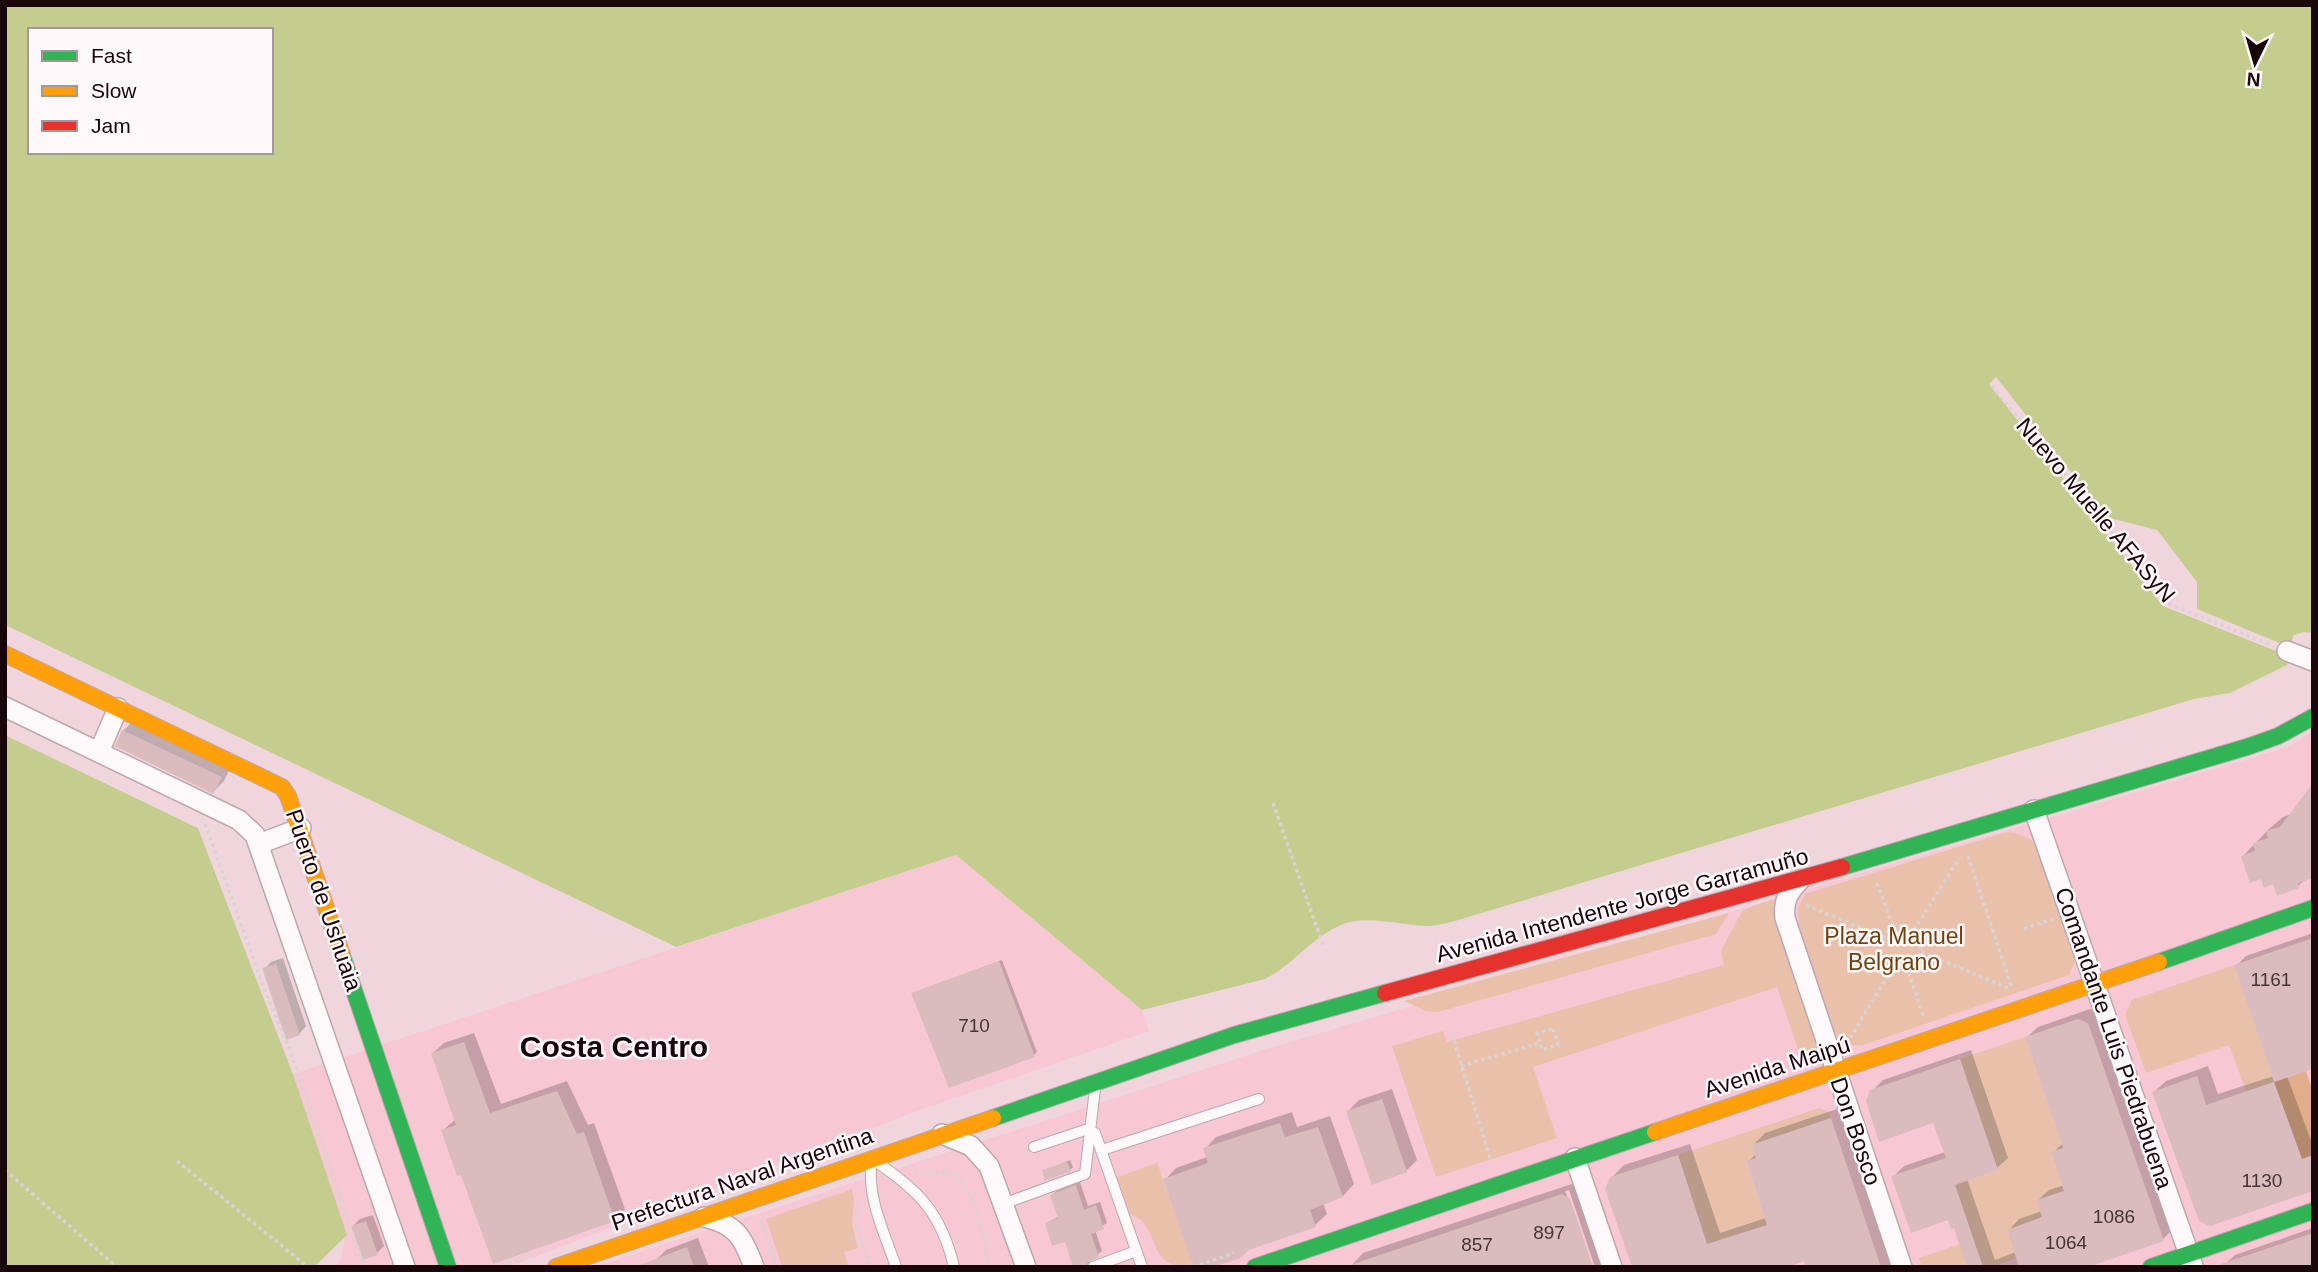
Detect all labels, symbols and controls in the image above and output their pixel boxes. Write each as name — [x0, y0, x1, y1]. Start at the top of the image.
legend — [28, 28, 273, 154]
north arrow — [2220, 28, 2290, 98]
text: Fast — [91, 44, 132, 67]
text: N — [2246, 68, 2261, 90]
text: Slow — [91, 79, 137, 102]
text: Jam — [91, 114, 131, 137]
street label: Nuevo Muelle AFASyN — [2011, 413, 2181, 607]
street label: Puerto de Ushuaia — [281, 806, 367, 994]
street label: Avenida Intendente Jorge Garramuño — [1433, 843, 1811, 967]
street label: Comandante Luis Piedrabuena — [2050, 884, 2178, 1192]
park label: Plaza Manuel Belgrano — [1824, 923, 1964, 975]
house number: 1161 — [2251, 969, 2291, 990]
house number: 710 — [958, 1015, 990, 1036]
district label: Costa Centro — [520, 1030, 708, 1063]
street label: Avenida Maipú — [1701, 1031, 1853, 1103]
street label: Don Bosco — [1825, 1074, 1887, 1188]
street label: Prefectura Naval Argentina — [608, 1122, 876, 1236]
house number: 1130 — [2242, 1170, 2282, 1191]
house number: 1086 — [2093, 1206, 2135, 1227]
house number: 897 — [1533, 1222, 1565, 1243]
house number: 1064 — [2045, 1232, 2088, 1253]
house number: 857 — [1461, 1234, 1493, 1255]

